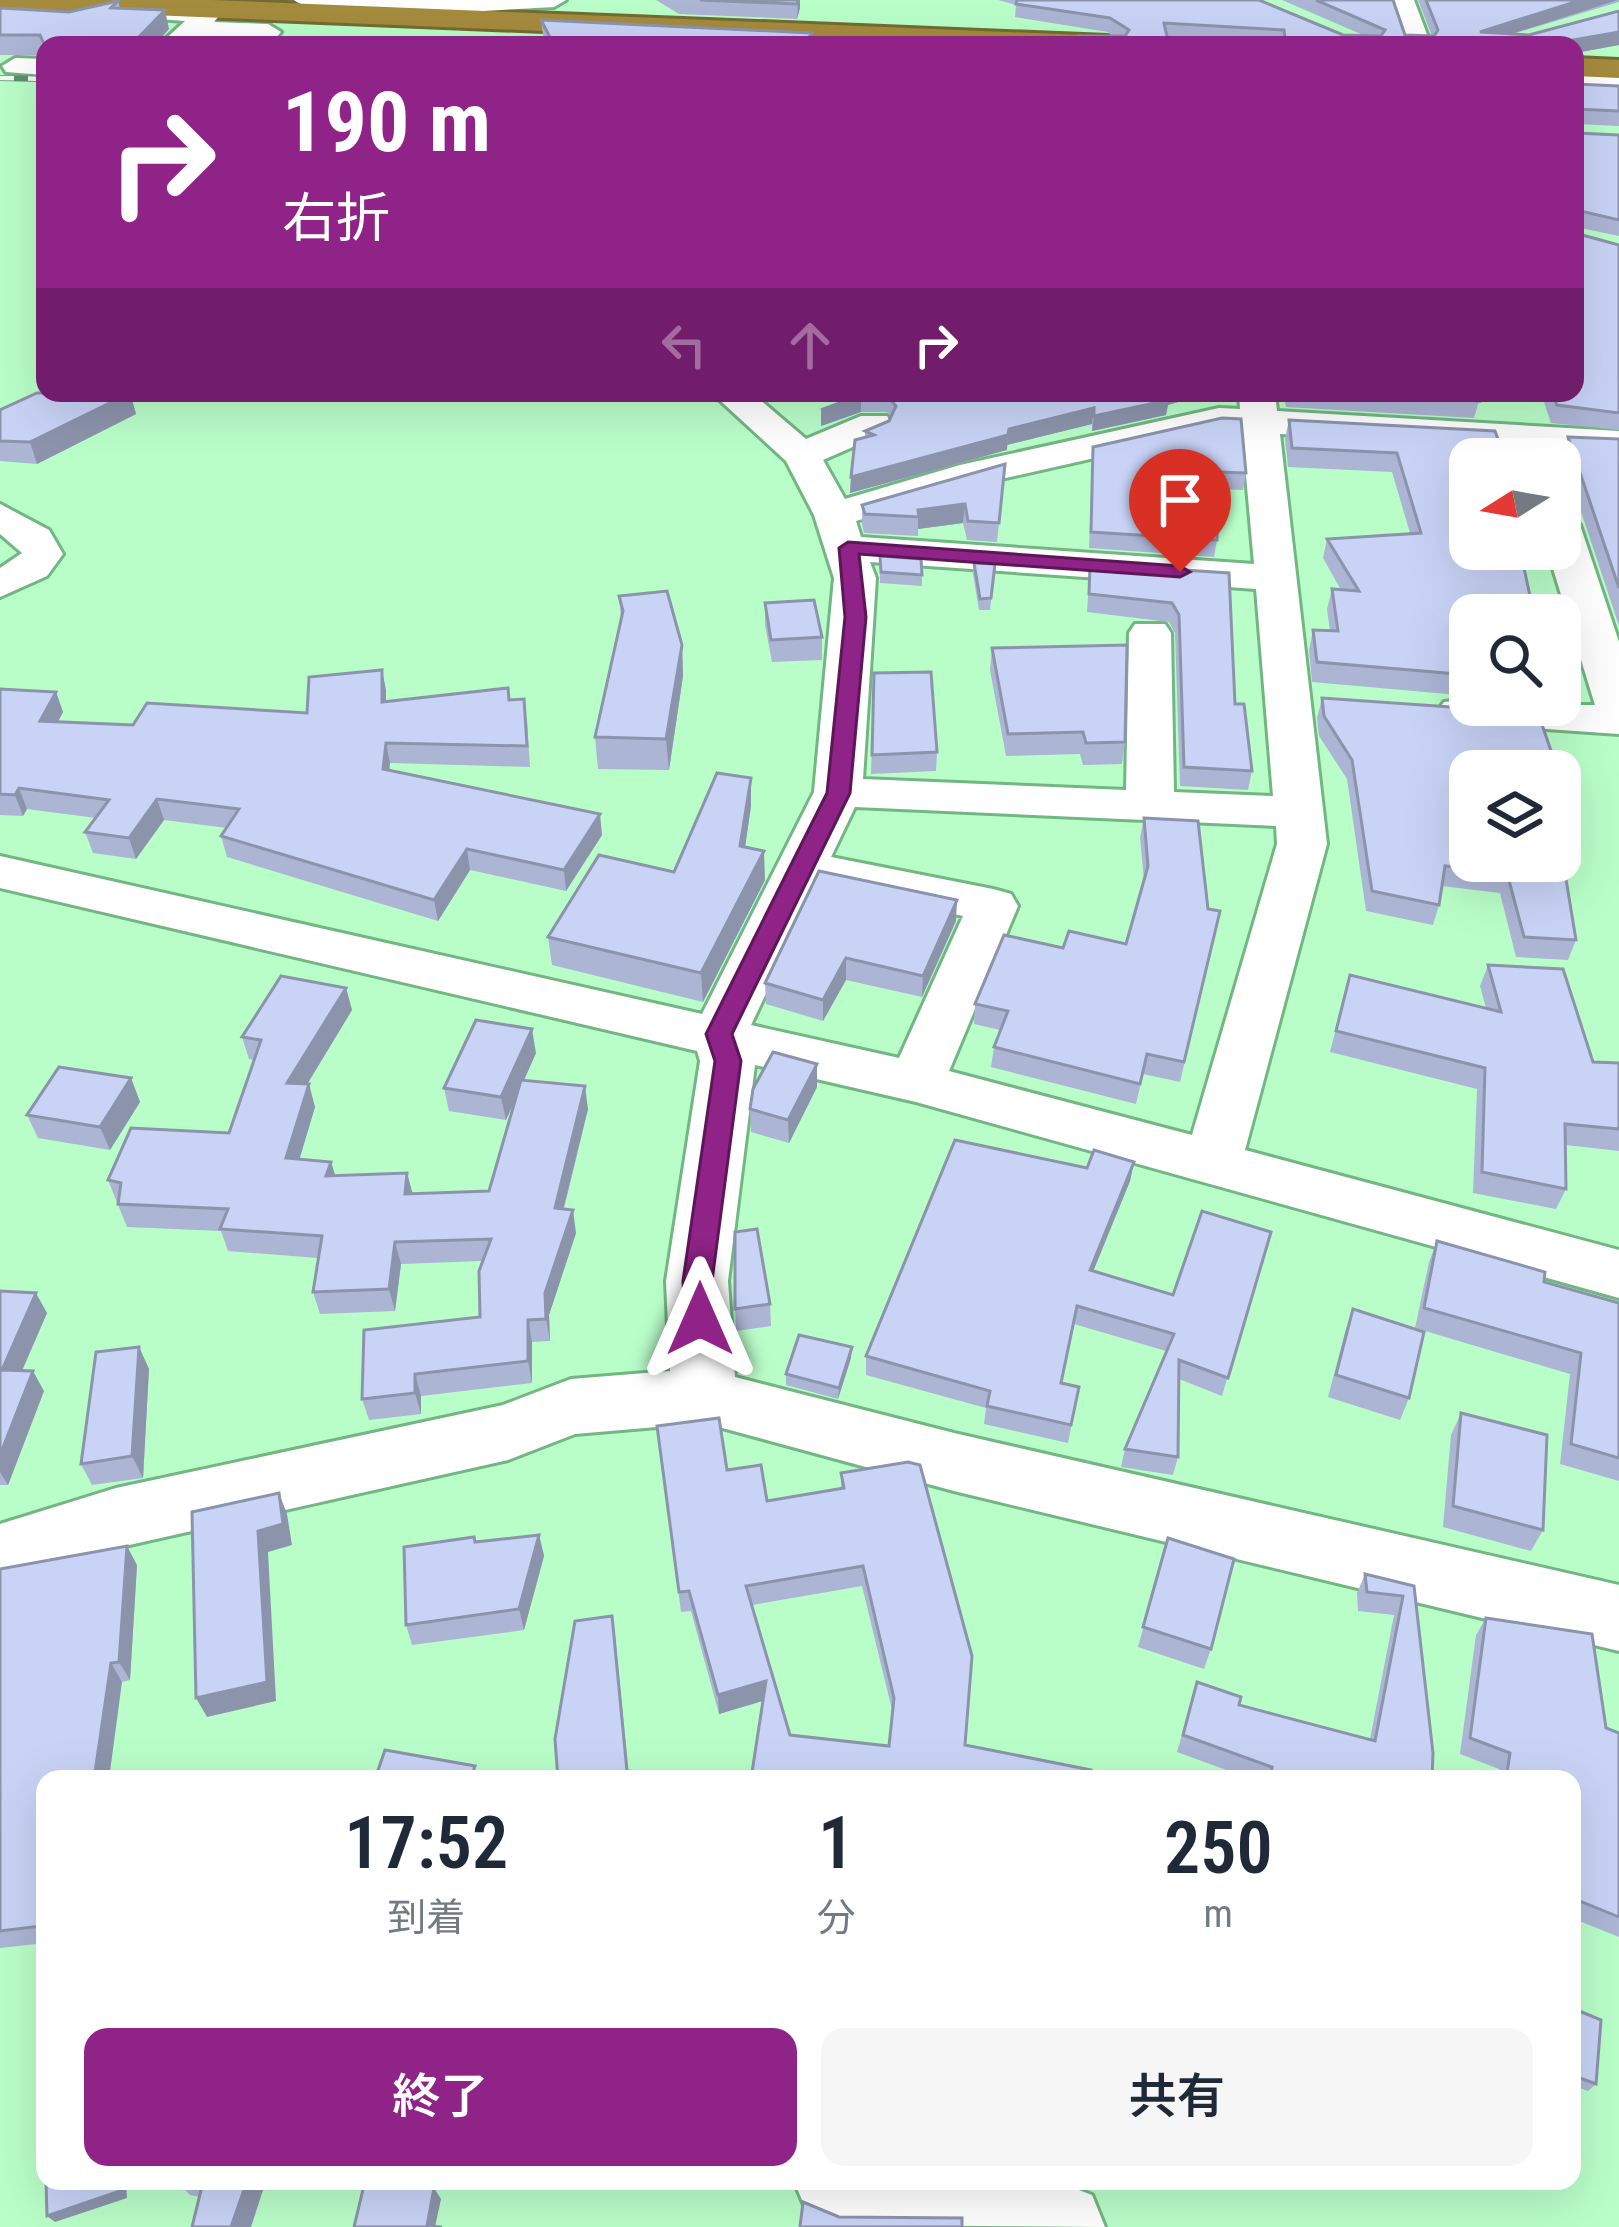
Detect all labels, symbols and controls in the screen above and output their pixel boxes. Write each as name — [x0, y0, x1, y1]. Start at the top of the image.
text: 190 m — [282, 73, 491, 172]
icon: right — [84, 84, 240, 240]
text: 右折 — [282, 187, 390, 250]
icon: left — [651, 312, 717, 378]
icon: ahead — [777, 312, 843, 378]
icon: right — [903, 312, 969, 378]
north arrow — [1449, 438, 1581, 570]
map controls — [1449, 438, 1581, 882]
pin — [1129, 449, 1231, 572]
icon: arrive — [1147, 467, 1213, 533]
button: search — [1449, 594, 1581, 726]
button: layers — [1449, 750, 1581, 882]
position arrow — [637, 1256, 763, 1382]
text: 17:52 — [344, 1801, 508, 1886]
text: 1 — [818, 1801, 854, 1886]
text: 250 — [1164, 1806, 1273, 1891]
text: m — [1204, 1891, 1233, 1937]
text: 到着 — [387, 1895, 465, 1941]
text: 分 — [817, 1895, 856, 1941]
button: 終了 — [84, 2028, 797, 2166]
button: 共有 — [821, 2028, 1533, 2166]

